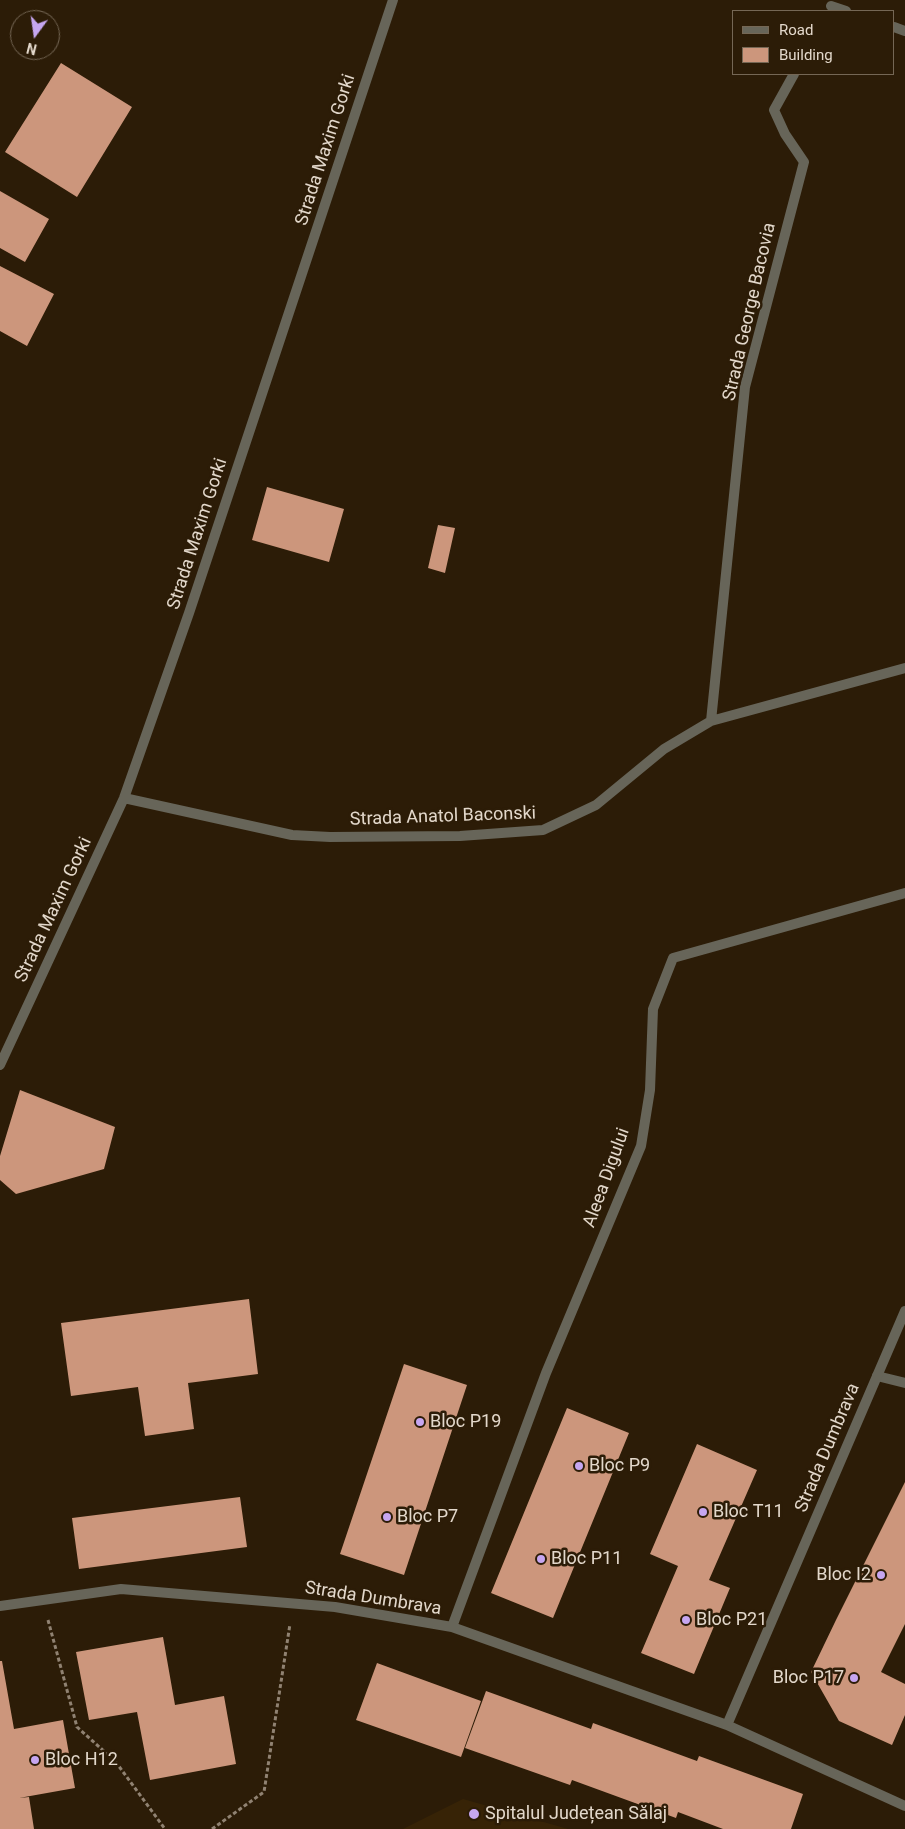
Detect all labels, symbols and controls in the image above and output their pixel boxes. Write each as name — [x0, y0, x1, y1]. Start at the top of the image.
north arrow — [10, 10, 60, 60]
legend — [732, 10, 895, 75]
text: Road — [779, 21, 813, 39]
text: N — [25, 40, 38, 58]
text: Building — [779, 46, 833, 64]
street label: Strada Maxim Gorki — [291, 72, 361, 228]
street label: Strada George Bacovia — [719, 221, 781, 403]
street label: Strada Maxim Gorki — [163, 456, 233, 612]
street label: Strada Anatol Baconski — [350, 803, 536, 831]
street label: Strada Maxim Gorki — [11, 834, 97, 986]
street label: Aleea Digului — [579, 1125, 635, 1231]
street label: Strada Dumbrava — [791, 1380, 865, 1516]
place label: Bloc P19 — [430, 1411, 501, 1433]
marker: Bloc P19 — [414, 1416, 426, 1428]
place label: Bloc P9 — [589, 1455, 650, 1477]
marker: Bloc P9 — [573, 1460, 585, 1472]
place label: Bloc T11 — [713, 1501, 784, 1523]
place label: Bloc P7 — [397, 1506, 458, 1528]
marker: Bloc T11 — [697, 1506, 709, 1518]
marker: Bloc P7 — [381, 1511, 393, 1523]
place label: Bloc P11 — [551, 1548, 622, 1570]
marker: Bloc P11 — [535, 1553, 547, 1565]
place label: Bloc I2 — [816, 1564, 871, 1586]
marker: Bloc I2 — [875, 1569, 887, 1581]
street label: Strada Dumbrava — [303, 1578, 443, 1620]
place label: Bloc P21 — [696, 1609, 767, 1631]
marker: Bloc P21 — [680, 1614, 692, 1626]
place label: Bloc P17 — [773, 1667, 844, 1689]
marker: Bloc P17 — [848, 1672, 860, 1684]
place label: Bloc H12 — [45, 1749, 118, 1771]
marker: Bloc H12 — [29, 1754, 41, 1766]
place label: Spitalul Județean Sălaj — [485, 1803, 667, 1825]
marker: Spitalul Județean Sălaj — [467, 1807, 481, 1821]

